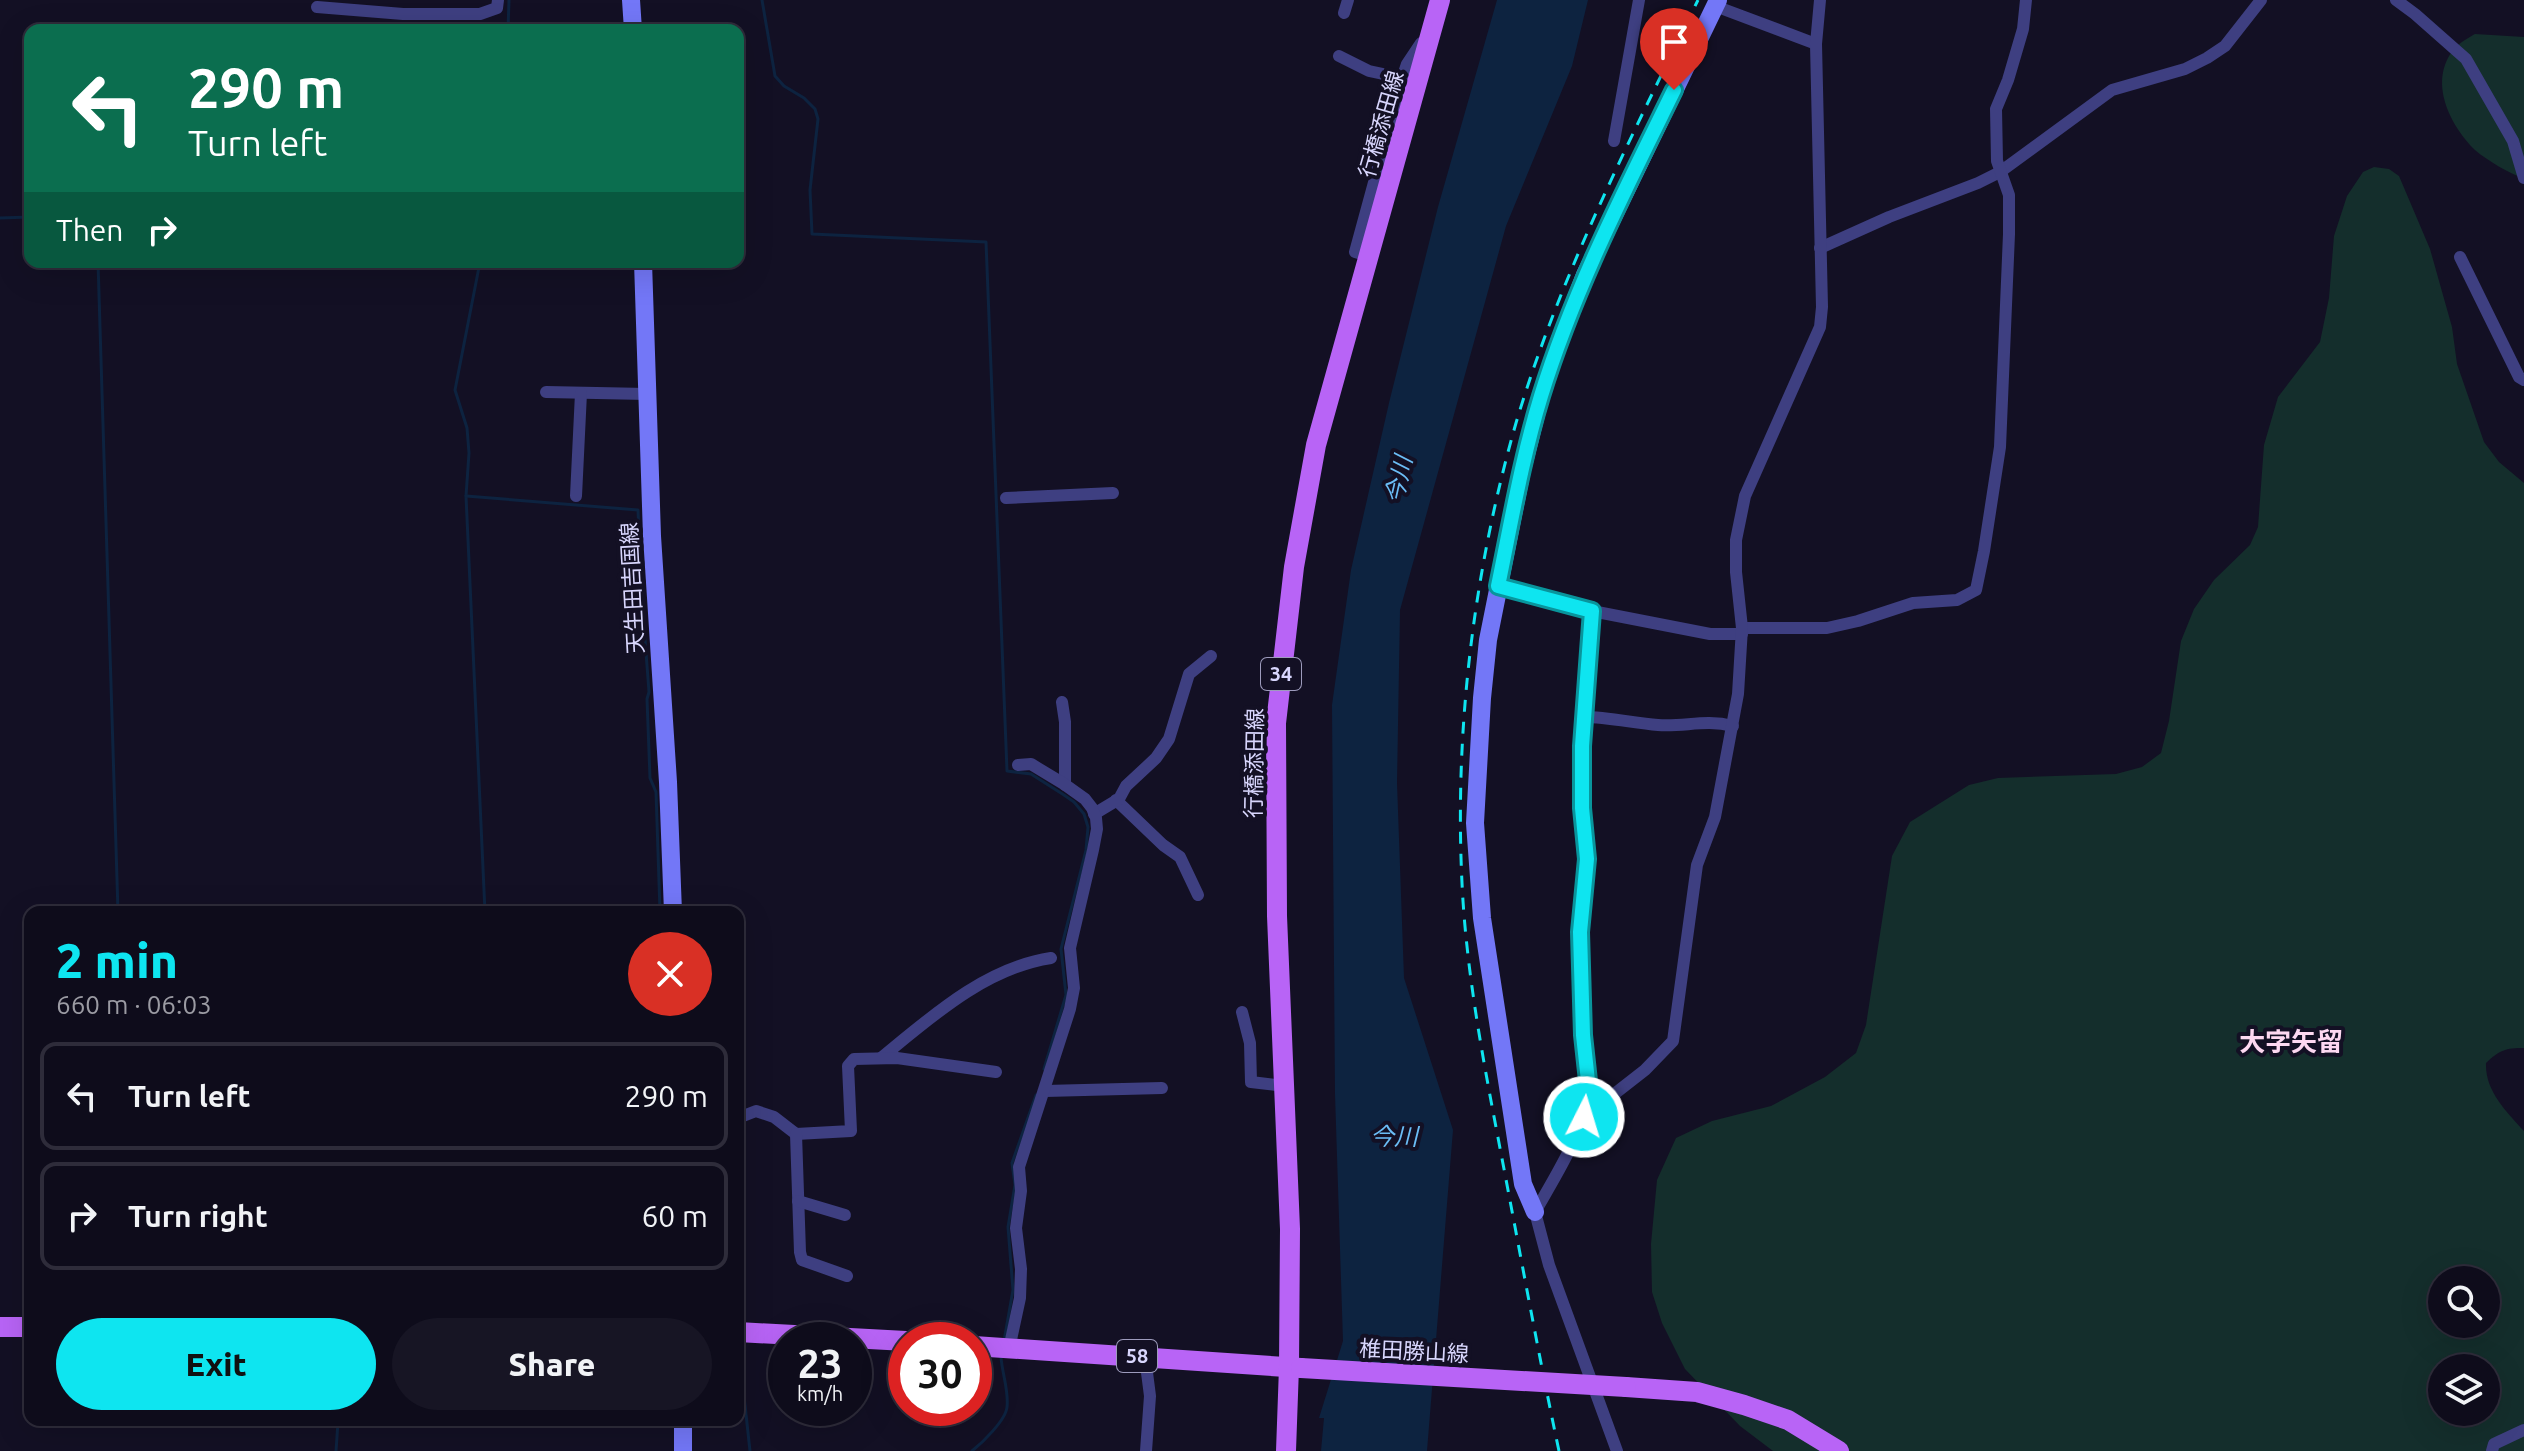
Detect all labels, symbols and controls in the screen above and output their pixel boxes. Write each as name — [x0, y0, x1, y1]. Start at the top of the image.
pin — [1640, 8, 1708, 90]
icon: arrive — [1652, 20, 1696, 64]
icon: left — [56, 56, 160, 160]
text: 290 m — [188, 56, 344, 119]
street label: 行橋添田線 — [1353, 68, 1408, 180]
text: Turn left — [188, 122, 327, 163]
icon: right — [140, 208, 184, 252]
text: Then — [56, 213, 124, 247]
water label: 今川 — [1380, 451, 1418, 506]
street label: 天生田吉国線 — [616, 521, 647, 655]
road number: 34 — [1261, 658, 1301, 690]
street label: 行橋添田線 — [1240, 708, 1267, 818]
button: close — [628, 932, 712, 1016]
text: 2 min — [56, 933, 178, 987]
text: 660 m · 06:03 — [56, 990, 212, 1019]
district label: 大字矢留 — [2239, 1027, 2343, 1056]
icon: left — [60, 1074, 104, 1118]
position arrow — [1542, 1075, 1626, 1159]
text: Turn left — [128, 1079, 250, 1113]
text: 290 m — [624, 1079, 708, 1113]
water label: 今川 — [1370, 1123, 1421, 1150]
icon: right — [60, 1194, 104, 1238]
text: Turn right — [128, 1199, 268, 1233]
text: 60 m — [641, 1199, 708, 1233]
map controls — [2428, 1266, 2500, 1426]
button: search — [2428, 1266, 2500, 1338]
button: Exit — [56, 1318, 376, 1410]
button: Share — [392, 1318, 712, 1410]
speed limit sign: 30 — [888, 1322, 992, 1426]
street label: 椎田勝山線 — [1358, 1335, 1470, 1366]
road number: 58 — [1117, 1340, 1157, 1372]
text: 23 — [797, 1341, 843, 1386]
button: layers — [2428, 1354, 2500, 1426]
text: km/h — [797, 1382, 843, 1405]

